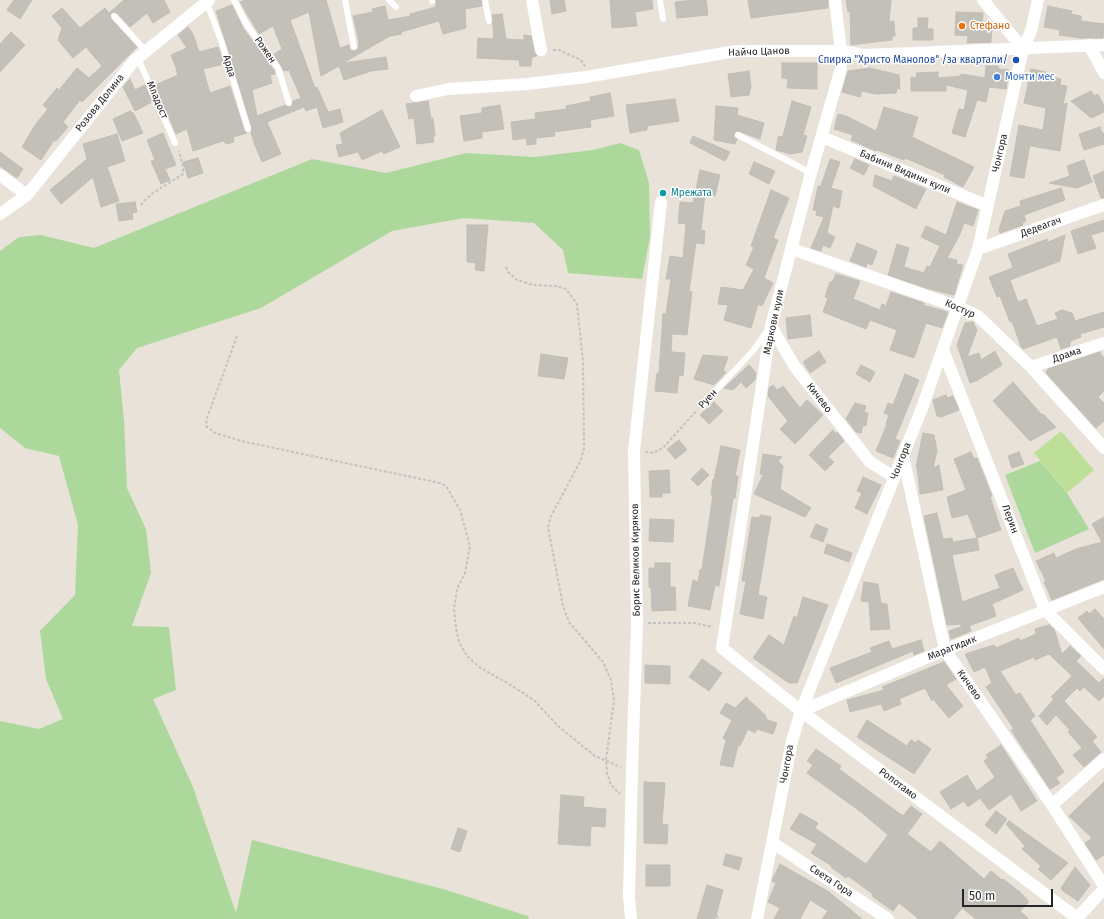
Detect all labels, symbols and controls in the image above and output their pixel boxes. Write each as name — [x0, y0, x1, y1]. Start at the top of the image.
place label: Стефано — [970, 20, 1010, 32]
marker: Стефано — [957, 21, 967, 31]
street label: Рожен — [252, 34, 278, 66]
street label: Найчо Цанов — [728, 45, 790, 59]
street label: Арда — [220, 53, 238, 79]
place label: Спирка "Христо Манолов" /за квартали/ — [818, 54, 1008, 66]
marker: Спирка "Христо Манолов" /за квартали/ — [1011, 55, 1021, 65]
place label: Монти мес — [1005, 71, 1055, 83]
street label: Розова Долина — [73, 72, 127, 134]
marker: Монти мес — [992, 72, 1002, 82]
street label: Младост — [144, 79, 170, 121]
street label: Чонгора — [990, 133, 1010, 173]
street label: Бабини Видини кули — [858, 147, 952, 197]
place label: Мрежата — [671, 187, 712, 199]
marker: Мрежата — [658, 188, 668, 198]
street label: Дедеагач — [1019, 214, 1063, 240]
street label: Маркови кули — [761, 288, 787, 356]
street label: Костур — [943, 297, 977, 321]
street label: Драма — [1051, 345, 1083, 365]
street label: Кичево — [804, 381, 834, 415]
street label: Руен — [696, 387, 720, 411]
street label: Чонгора — [888, 441, 914, 481]
street label: Борис Великов Киряков — [629, 503, 643, 617]
street label: Лерин — [999, 503, 1021, 535]
street label: Марагидик — [926, 633, 978, 663]
street label: Кичево — [954, 668, 984, 702]
street label: Чонгора — [778, 744, 796, 784]
street label: Ропотамо — [876, 766, 920, 802]
street label: Света Гора — [807, 862, 855, 900]
scale bar — [964, 881, 1055, 907]
text: 50 m — [969, 889, 995, 903]

